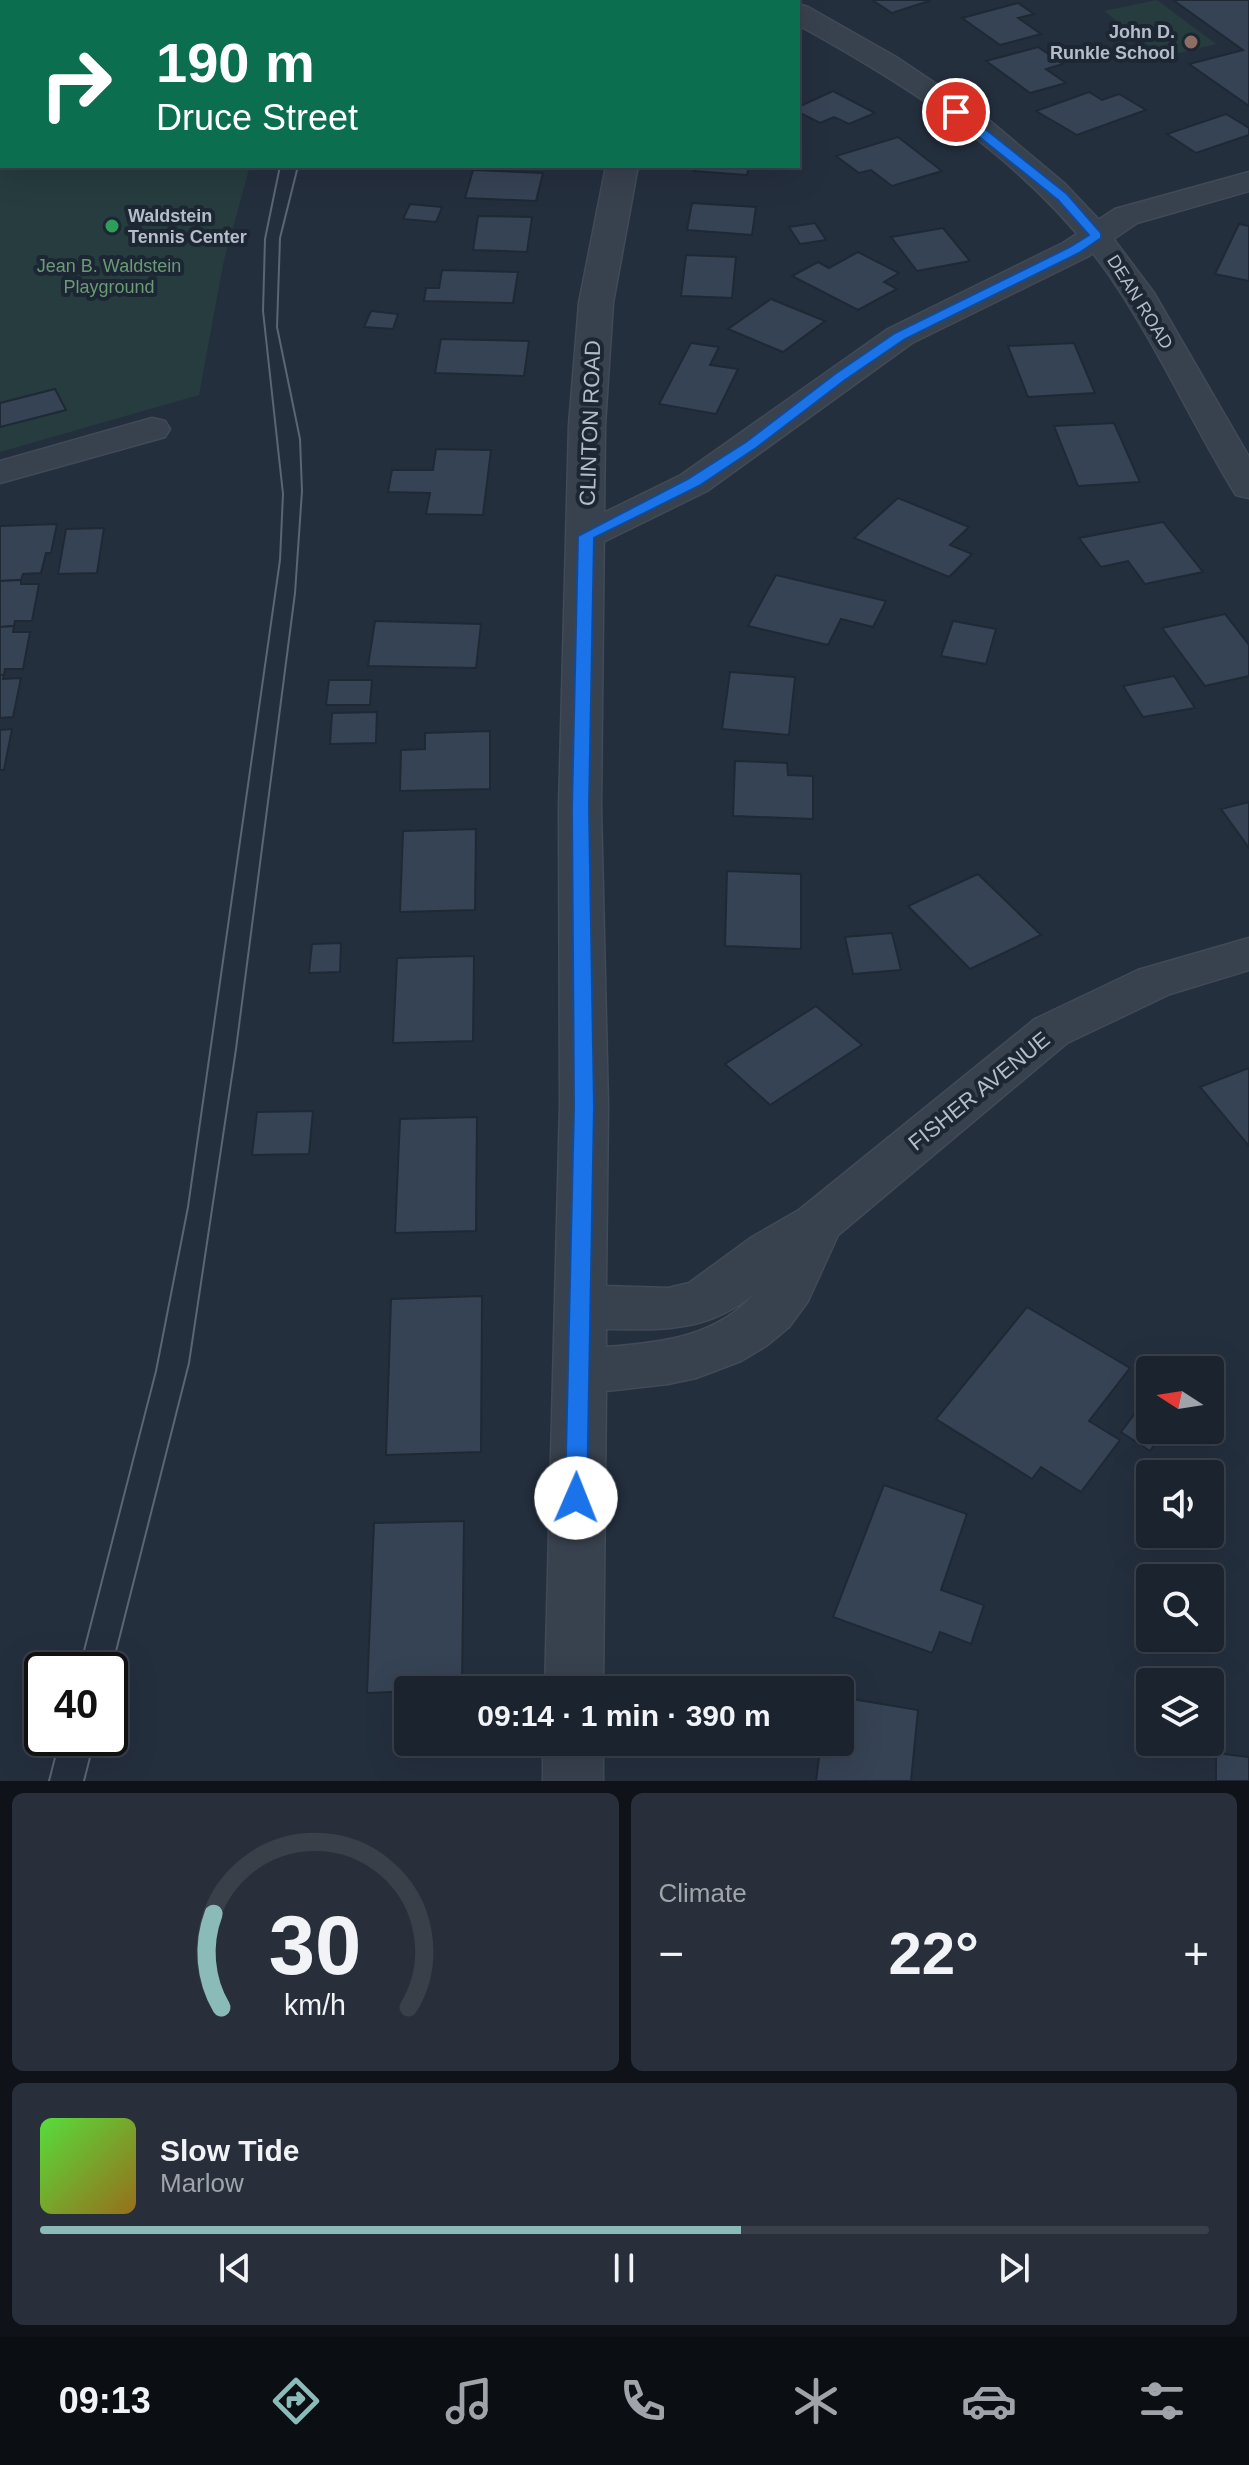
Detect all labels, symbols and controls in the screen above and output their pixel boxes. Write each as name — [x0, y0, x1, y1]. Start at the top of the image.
place label: John D. Runkle School — [1050, 22, 1175, 63]
text: 190 m — [156, 31, 315, 94]
icon: right — [24, 32, 128, 136]
marker: John D. Runkle School — [1182, 33, 1200, 51]
pin — [922, 78, 990, 146]
icon: arrive — [934, 90, 978, 134]
text: Druce Street — [156, 97, 358, 138]
place label: Waldstein Tennis Center — [128, 206, 247, 247]
marker: Waldstein Tennis Center — [103, 217, 121, 235]
street label: DEAN ROAD — [1103, 251, 1177, 353]
park label: Jean B. Waldstein Playground — [37, 256, 181, 297]
street label: CLINTON ROAD — [575, 340, 605, 506]
street label: FISHER AVENUE — [903, 1026, 1055, 1156]
north arrow — [1136, 1356, 1224, 1444]
map controls — [1136, 1356, 1224, 1756]
position arrow — [534, 1456, 618, 1540]
button: sound — [1136, 1460, 1224, 1548]
button: search — [1136, 1564, 1224, 1652]
speed limit sign: 40 — [24, 1652, 128, 1756]
button: layers — [1136, 1668, 1224, 1756]
text: 09:14 · 1 min · 390 m — [477, 1699, 771, 1732]
text: Climate — [659, 1878, 747, 1908]
text: 30 — [269, 1899, 362, 1992]
text: 22° — [888, 1920, 979, 1987]
text: − — [659, 1929, 684, 1978]
text: + — [1183, 1929, 1209, 1978]
text: km/h — [284, 1989, 346, 2021]
text: Slow Tide — [160, 2134, 299, 2167]
text: Marlow — [160, 2168, 244, 2198]
icon: previous — [213, 2246, 257, 2290]
icon: pause — [602, 2246, 646, 2290]
icon: next — [992, 2246, 1036, 2290]
icon: directions — [268, 2373, 324, 2429]
icon: music — [441, 2373, 497, 2429]
icon: phone — [615, 2373, 671, 2429]
icon: climate — [788, 2373, 844, 2429]
icon: car — [961, 2373, 1017, 2429]
icon: filters — [1134, 2373, 1190, 2429]
text: 09:13 — [59, 2380, 151, 2421]

